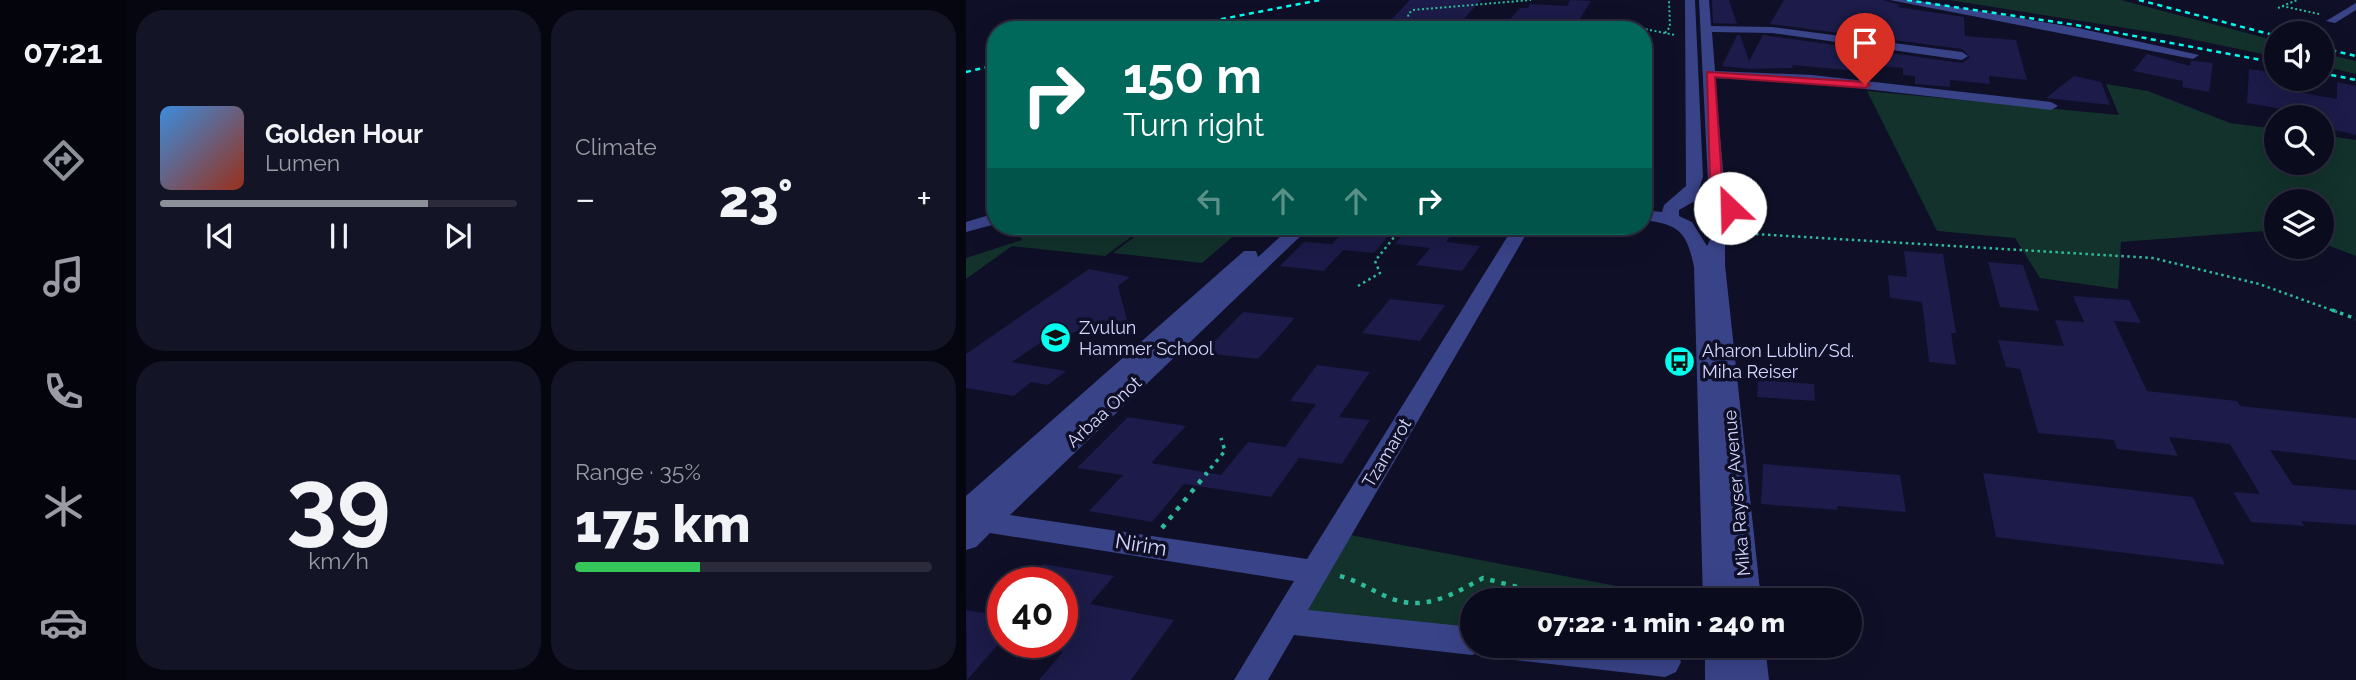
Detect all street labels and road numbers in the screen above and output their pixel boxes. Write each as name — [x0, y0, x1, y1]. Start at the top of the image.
street label: Arbaa Onot — [1062, 372, 1145, 451]
street label: Mika Rayser Avenue — [1719, 409, 1754, 577]
street label: Tzamarot — [1358, 414, 1415, 491]
street label: Nirim — [1113, 528, 1169, 561]

